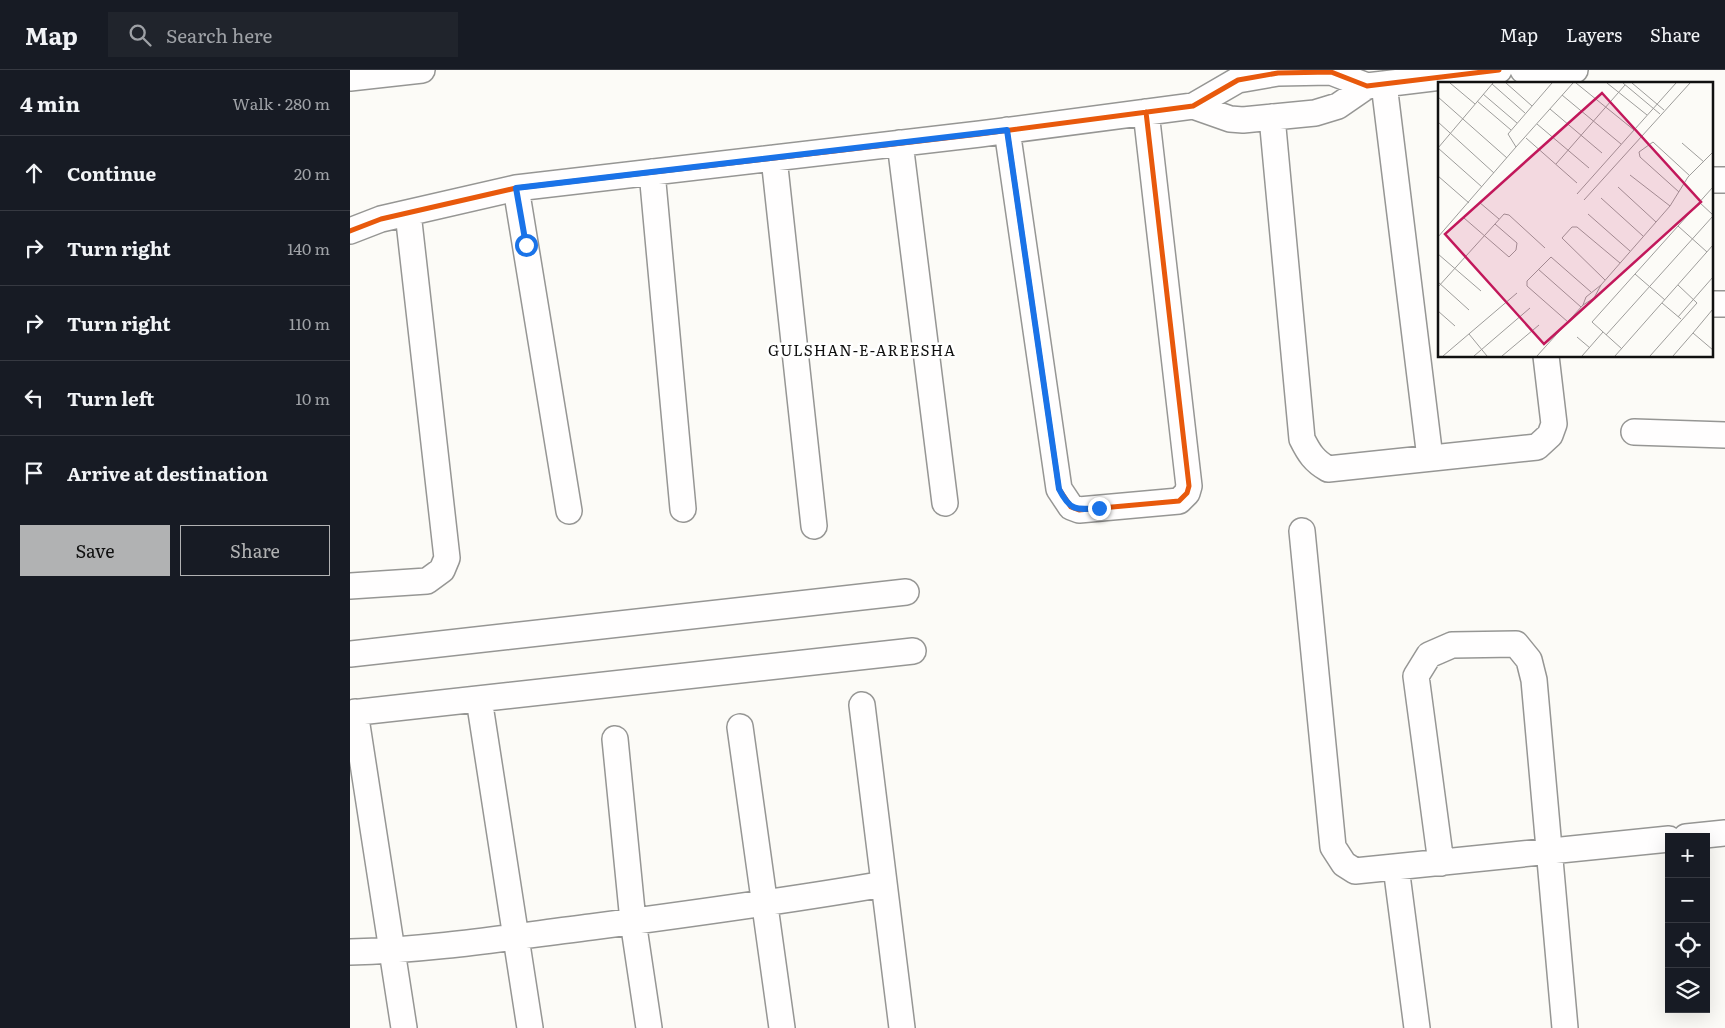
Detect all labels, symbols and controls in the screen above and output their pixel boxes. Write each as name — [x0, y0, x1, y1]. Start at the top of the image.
search box — [108, 12, 458, 57]
text: Map — [25, 17, 78, 52]
icon: search — [126, 21, 154, 49]
text: Search here — [166, 21, 272, 49]
text: Map — [1500, 21, 1538, 48]
text: Layers — [1566, 21, 1622, 48]
text: Share — [1650, 21, 1700, 48]
inset map — [1438, 82, 1712, 358]
text: 4 min — [20, 87, 80, 118]
text: Walk · 280 m — [232, 91, 330, 115]
icon: ahead — [20, 159, 48, 187]
text: Continue — [67, 159, 156, 187]
text: 20 m — [294, 161, 330, 185]
icon: right — [20, 234, 48, 262]
text: Turn right — [67, 234, 171, 262]
route start — [515, 234, 538, 257]
text: 140 m — [287, 236, 330, 260]
icon: right — [20, 309, 48, 337]
text: Turn right — [67, 309, 171, 337]
text: 110 m — [289, 311, 330, 335]
district label: GULSHAN-E-AREESHA — [768, 338, 956, 361]
icon: left — [20, 384, 48, 412]
text: Turn left — [67, 384, 154, 412]
text: 10 m — [296, 386, 330, 410]
icon: arrive — [20, 459, 48, 487]
text: Arrive at destination — [67, 459, 268, 487]
route end — [1088, 497, 1111, 520]
button: Save — [20, 525, 170, 576]
button: Share — [180, 525, 330, 576]
map controls — [1665, 833, 1710, 1013]
button: + — [1665, 833, 1710, 878]
button: − — [1665, 878, 1710, 923]
button: locate — [1665, 923, 1710, 968]
button: layers — [1665, 968, 1710, 1013]

